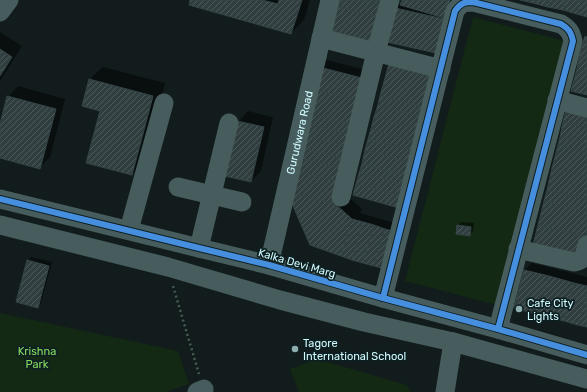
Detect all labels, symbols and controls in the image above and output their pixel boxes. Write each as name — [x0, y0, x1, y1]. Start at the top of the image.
street label: Gurudwara Road — [284, 90, 316, 176]
street label: Kalka Devi Marg — [257, 246, 337, 281]
place label: Cafe City Lights — [527, 297, 574, 323]
marker: Cafe City Lights — [514, 304, 524, 314]
place label: Tagore International School — [303, 337, 406, 363]
marker: Tagore International School — [290, 344, 300, 354]
park label: Krishna Park — [18, 345, 56, 371]

